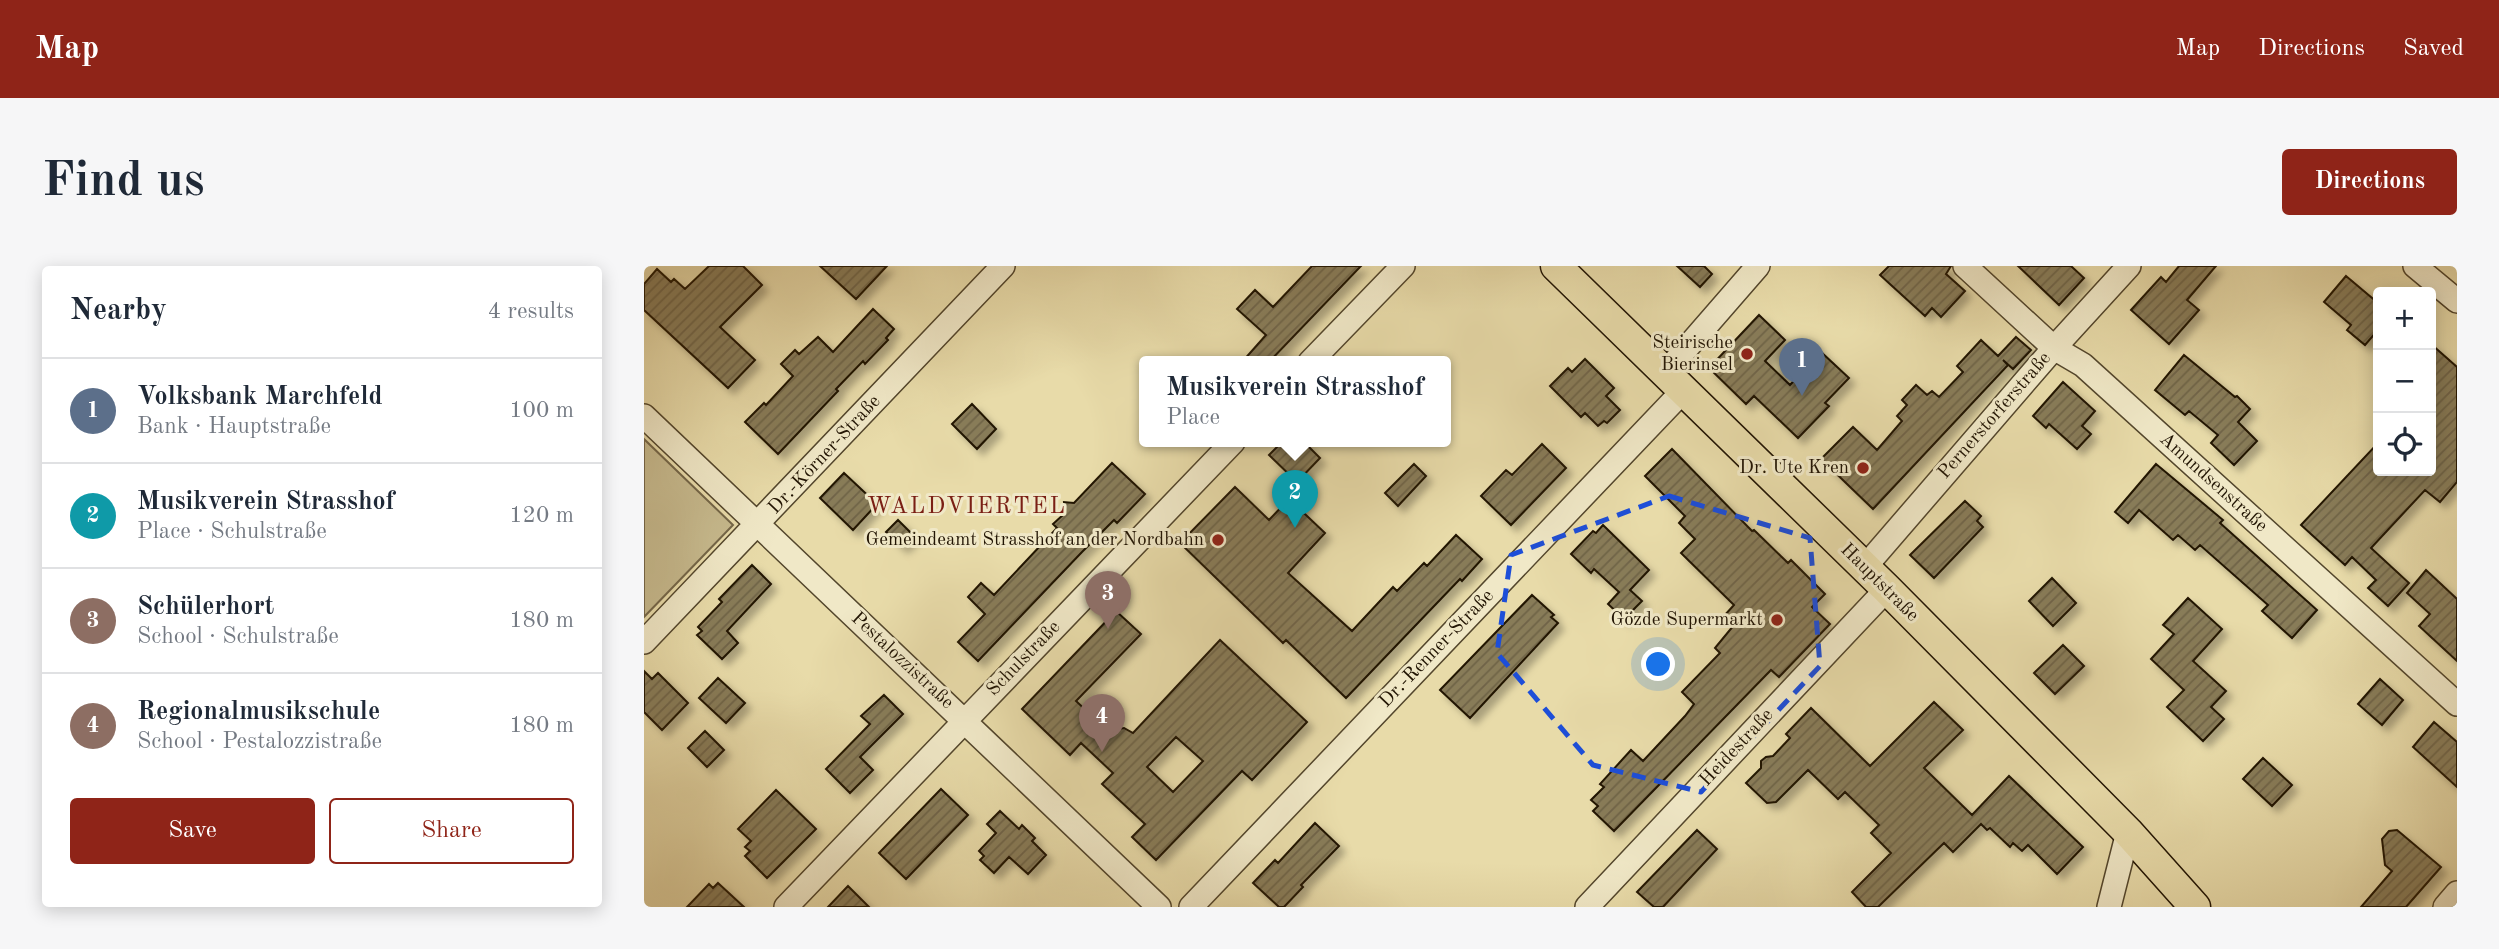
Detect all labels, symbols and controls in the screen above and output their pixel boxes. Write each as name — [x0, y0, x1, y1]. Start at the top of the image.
text: Map — [35, 33, 99, 66]
text: Map — [2176, 37, 2220, 61]
text: Directions — [2258, 37, 2365, 61]
text: Saved — [2403, 37, 2464, 61]
button: Directions — [2282, 149, 2457, 215]
text: Find us — [42, 158, 205, 207]
map controls — [2373, 287, 2436, 476]
button: + — [2373, 287, 2436, 350]
text: Nearby — [70, 296, 167, 326]
text: 4 results — [488, 300, 574, 323]
place label: Steirische Bierinsel — [1652, 334, 1733, 375]
pin: 1 — [1779, 338, 1825, 396]
marker: Steirische Bierinsel — [1739, 346, 1755, 362]
street label: Pernerstorferstraße — [1935, 349, 2055, 483]
button: − — [2373, 350, 2436, 413]
popup — [1139, 356, 1451, 447]
text: Musikverein Strasshof — [1166, 375, 1424, 401]
text: Volksbank Marchfeld — [137, 384, 382, 410]
street label: Dr.-Körner-Straße — [765, 392, 885, 518]
text: 1 — [86, 399, 100, 422]
text: 100 m — [509, 399, 574, 422]
text: Place — [1166, 406, 1220, 429]
button: locate — [2373, 413, 2436, 476]
text: Bank · Hauptstraße — [137, 415, 331, 438]
street label: Amundsenstraße — [2155, 430, 2271, 536]
place label: Dr. Ute Kren — [1739, 459, 1849, 478]
marker: Dr. Ute Kren — [1855, 460, 1871, 476]
pin: 2 — [1272, 470, 1318, 528]
text: Musikverein Strasshof — [137, 489, 395, 515]
district label: WALDVIERTEL — [867, 495, 1067, 518]
text: 2 — [86, 504, 100, 527]
text: 120 m — [509, 504, 574, 527]
text: Place · Schulstraße — [137, 520, 327, 543]
place label: Gemeindeamt Strasshof an der Nordbahn — [866, 531, 1204, 550]
marker: Gemeindeamt Strasshof an der Nordbahn — [1210, 532, 1226, 548]
street label: Hauptstraße — [1836, 540, 1922, 626]
pin: 3 — [1085, 571, 1131, 629]
street label: Dr.-Renner-Straße — [1376, 586, 1498, 712]
text: Schülerhort — [137, 594, 274, 620]
text: 3 — [86, 609, 100, 632]
text: 180 m — [509, 609, 574, 632]
street label: Pestalozzistraße — [847, 609, 957, 713]
place label: Gözde Supermarkt — [1610, 611, 1763, 630]
marker: Gözde Supermarkt — [1769, 612, 1785, 628]
street label: Schulstraße — [984, 618, 1064, 700]
text: School · Schulstraße — [137, 625, 339, 648]
your location — [1641, 647, 1675, 681]
pin: 4 — [1079, 694, 1125, 752]
text: Regionalmusikschule — [137, 699, 380, 725]
street label: Heidestraße — [1697, 706, 1777, 790]
text: 4 — [86, 714, 100, 737]
text: 180 m — [509, 714, 574, 737]
text: School · Pestalozzistraße — [137, 730, 382, 753]
button: Save — [70, 798, 315, 864]
button: Share — [329, 798, 574, 864]

